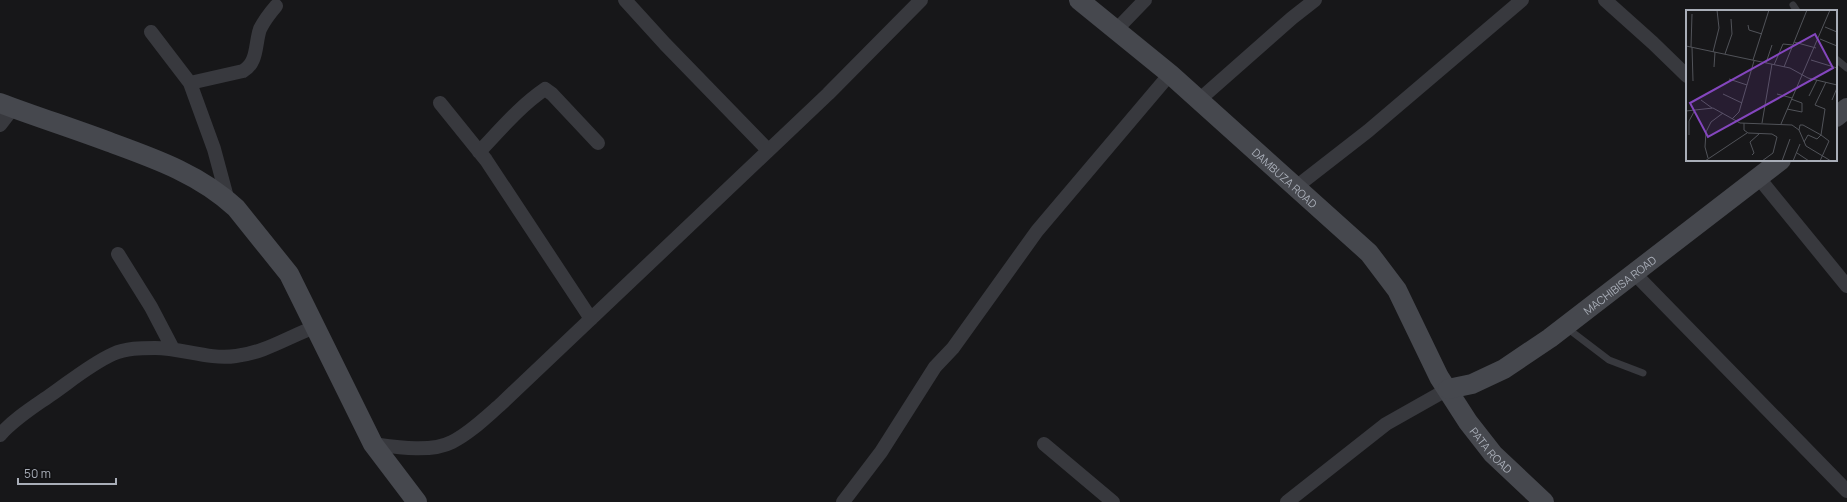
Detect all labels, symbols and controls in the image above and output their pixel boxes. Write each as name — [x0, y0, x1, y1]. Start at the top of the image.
inset map — [1686, 10, 1837, 161]
street label: DAMBUZA ROAD — [1249, 144, 1321, 211]
street label: MACHIBISA ROAD — [1580, 252, 1659, 317]
street label: PATA ROAD — [1467, 424, 1516, 476]
scale bar — [18, 460, 116, 486]
text: 50 m — [24, 465, 51, 482]

